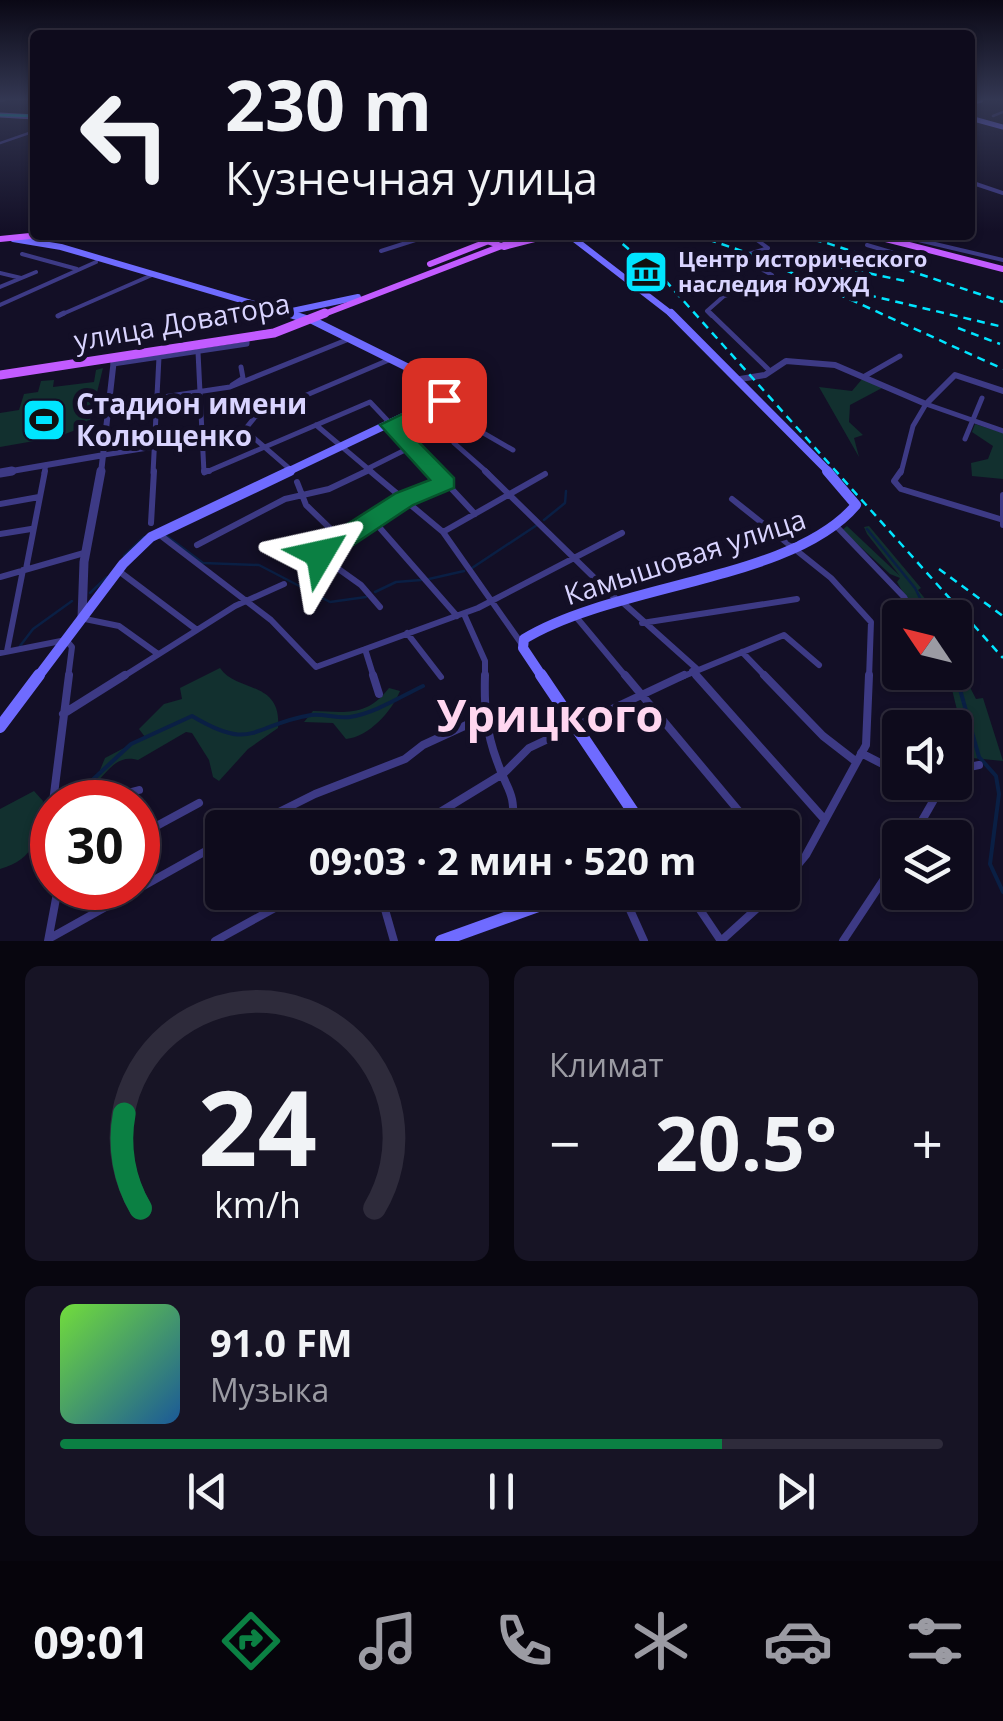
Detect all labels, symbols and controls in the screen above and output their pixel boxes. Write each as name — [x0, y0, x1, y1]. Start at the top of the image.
text: 230 m — [225, 56, 432, 152]
icon: left — [60, 70, 190, 200]
text: Кузнечная улица — [225, 147, 598, 208]
place label: Центр исторического наследия ЮУЖД — [678, 243, 927, 298]
museum icon: Центр исторического наследия ЮУЖД — [623, 249, 669, 295]
street label: улица Доватора — [71, 283, 293, 359]
pin — [402, 358, 487, 443]
icon: arrive — [417, 373, 472, 428]
place label: Стадион имени Колющенко — [76, 384, 307, 454]
sports icon: Стадион имени Колющенко — [21, 397, 67, 443]
street label: Камышовая улица — [559, 499, 810, 613]
position arrow — [268, 502, 372, 606]
north arrow — [882, 600, 972, 690]
map controls — [882, 600, 972, 910]
district label: Урицкого — [437, 684, 663, 745]
button: sound — [882, 710, 972, 800]
speed limit sign: 30 — [30, 780, 160, 910]
button: layers — [882, 820, 972, 910]
text: 09:03 · 2 мин · 520 m — [309, 834, 696, 886]
text: Климат — [549, 1043, 663, 1086]
text: 24 — [198, 1055, 316, 1196]
text: 20.5° — [655, 1091, 837, 1193]
text: − — [549, 1105, 580, 1180]
text: + — [912, 1105, 943, 1180]
text: km/h — [214, 1180, 300, 1228]
text: 91.0 FM — [210, 1316, 353, 1368]
text: Музыка — [210, 1368, 329, 1411]
icon: previous — [180, 1464, 235, 1519]
icon: pause — [474, 1464, 529, 1519]
icon: next — [768, 1464, 823, 1519]
icon: directions — [216, 1606, 286, 1676]
icon: music — [353, 1606, 423, 1676]
icon: phone — [489, 1606, 559, 1676]
icon: climate — [626, 1606, 696, 1676]
icon: car — [763, 1606, 833, 1676]
icon: filters — [900, 1606, 970, 1676]
text: 09:01 — [33, 1611, 149, 1672]

